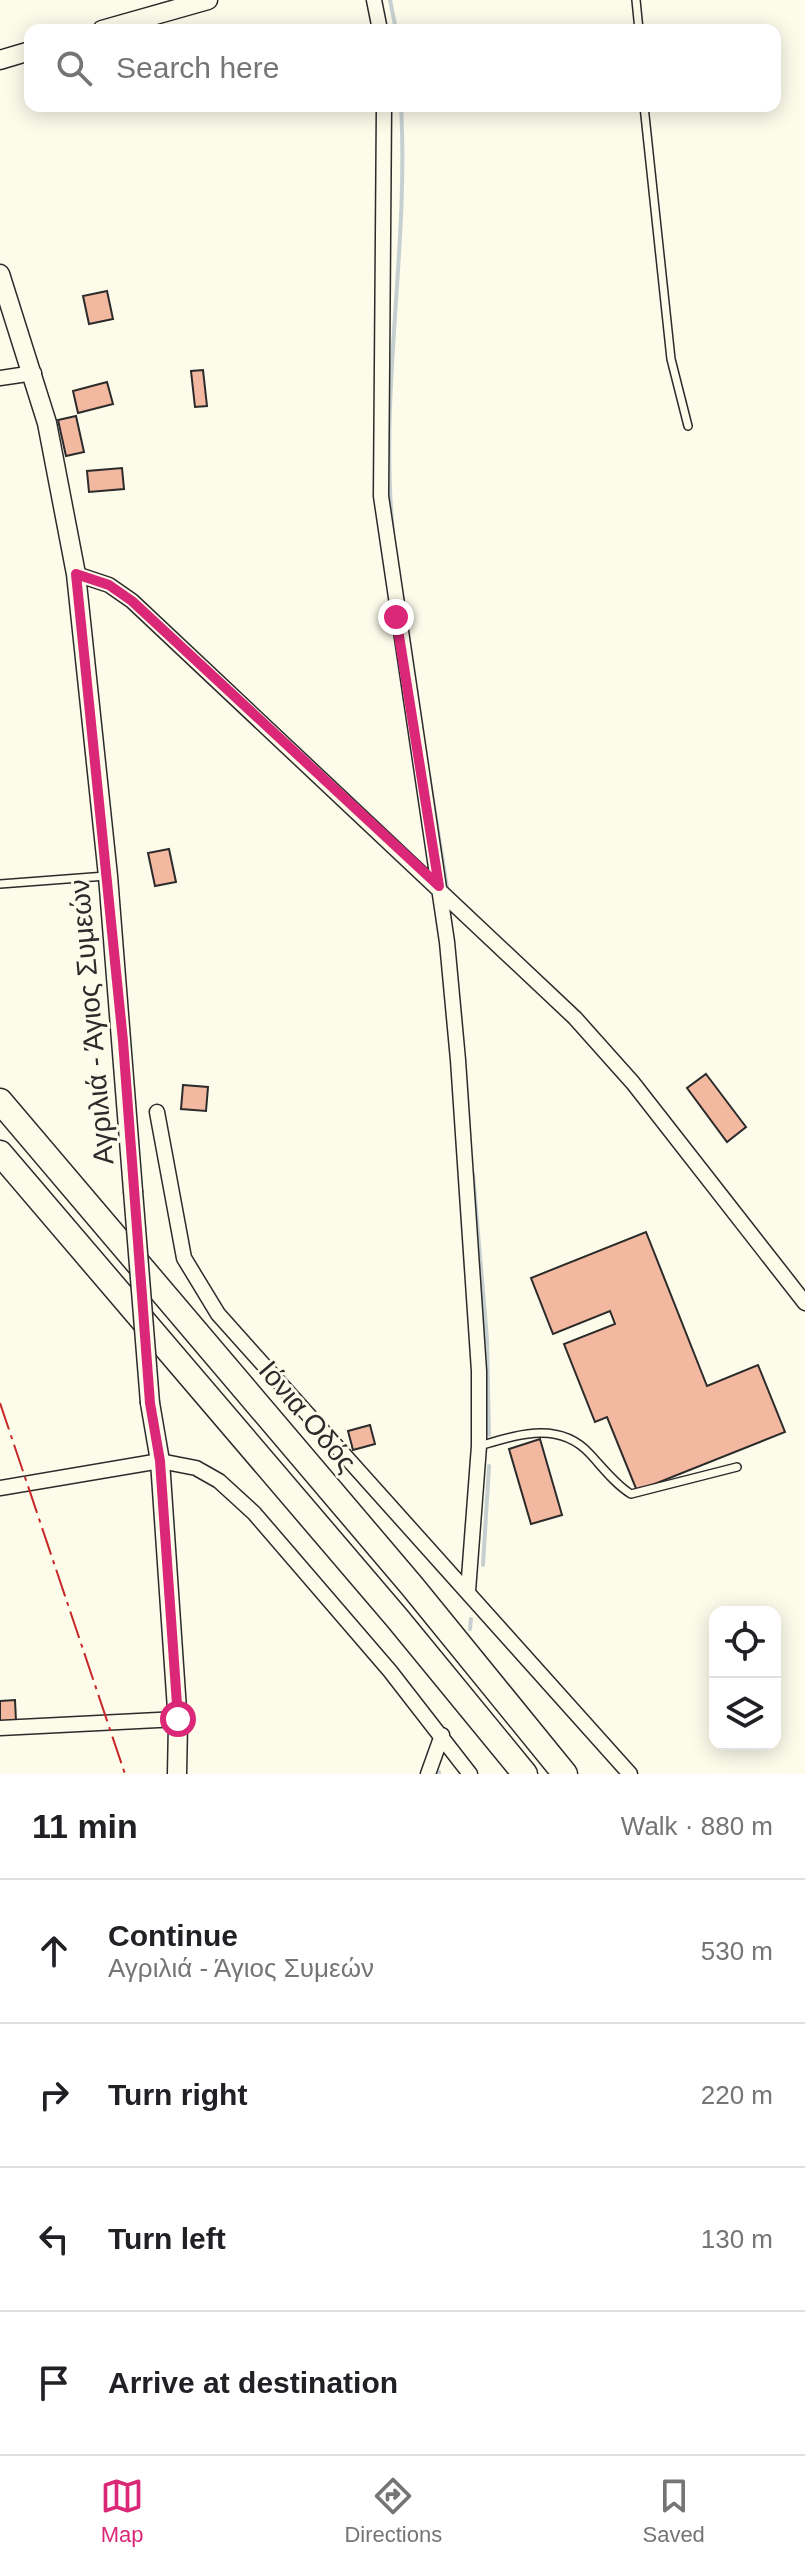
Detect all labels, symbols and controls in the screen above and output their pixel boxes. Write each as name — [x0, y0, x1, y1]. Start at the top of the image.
search box — [24, 24, 781, 112]
icon: search — [52, 46, 96, 90]
text: Search here — [116, 51, 279, 84]
route end — [378, 599, 414, 635]
street label: Αγριλιά - Άγιος Συμεών — [64, 878, 119, 1166]
street label: Ιόνια Οδός — [253, 1355, 363, 1478]
map controls — [709, 1606, 781, 1750]
button: locate — [709, 1606, 781, 1678]
button: layers — [709, 1678, 781, 1750]
route start — [160, 1701, 196, 1737]
text: 11 min — [32, 1807, 138, 1845]
text: Walk · 880 m — [621, 1811, 773, 1841]
text: Continue — [108, 1919, 238, 1952]
icon: ahead — [32, 1929, 76, 1973]
text: 530 m — [701, 1936, 773, 1966]
text: Αγριλιά - Άγιος Συμεών — [108, 1953, 374, 1983]
icon: right — [32, 2073, 76, 2117]
text: Turn right — [108, 2078, 247, 2111]
text: 220 m — [701, 2080, 773, 2110]
icon: left — [32, 2217, 76, 2261]
text: Turn left — [108, 2222, 226, 2255]
text: 130 m — [701, 2224, 773, 2254]
icon: arrive — [32, 2361, 76, 2405]
text: Arrive at destination — [108, 2366, 398, 2399]
tab: Map — [100, 2474, 144, 2548]
tab: Directions — [344, 2474, 442, 2548]
tab: Saved — [642, 2474, 705, 2548]

